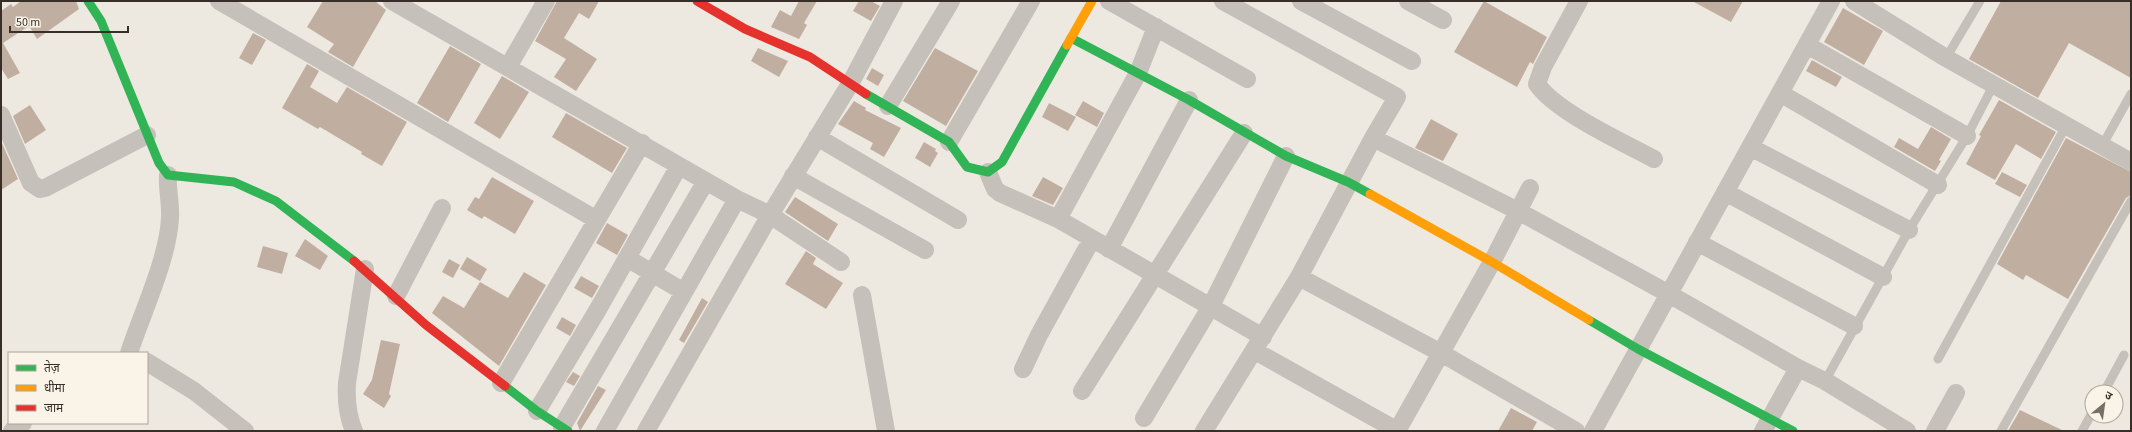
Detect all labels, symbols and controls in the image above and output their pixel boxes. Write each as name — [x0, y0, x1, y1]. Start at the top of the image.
scale bar — [10, 8, 128, 34]
text: 50 m — [16, 14, 40, 31]
legend — [8, 352, 148, 424]
text: तेज़ — [44, 360, 61, 377]
text: धीमा — [44, 380, 66, 397]
north arrow — [2084, 384, 2124, 424]
text: उ — [2102, 388, 2116, 404]
text: जाम — [44, 400, 64, 417]

